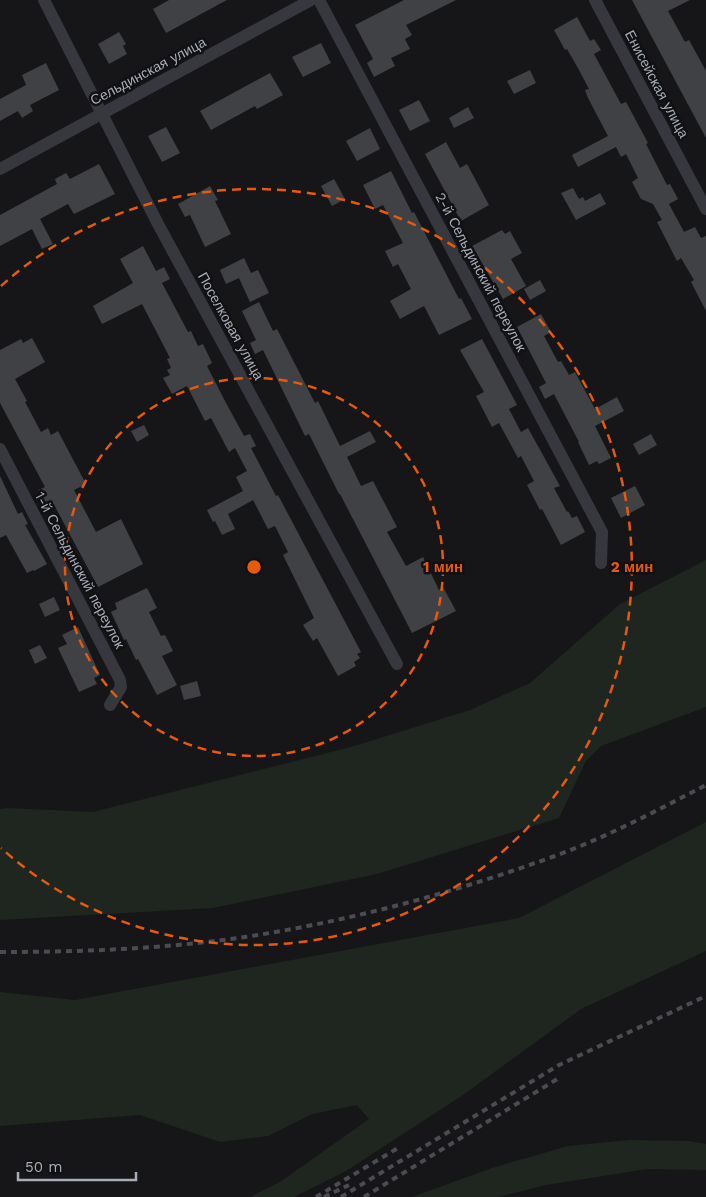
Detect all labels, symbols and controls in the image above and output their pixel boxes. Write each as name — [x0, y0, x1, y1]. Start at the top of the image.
street label: Енисейская улица — [622, 27, 692, 141]
street label: Сельдинская улица — [87, 34, 209, 108]
street label: 2-й Сельдинский переулок — [432, 190, 530, 355]
street label: Поселковая улица — [195, 270, 267, 383]
street label: 1-й Сельдинский переулок — [32, 489, 129, 652]
centre of rings — [245, 558, 263, 576]
text: 1 мин — [423, 558, 463, 576]
text: 2 мин — [611, 558, 653, 576]
scale bar — [18, 1150, 135, 1182]
text: 50 m — [25, 1158, 62, 1176]

